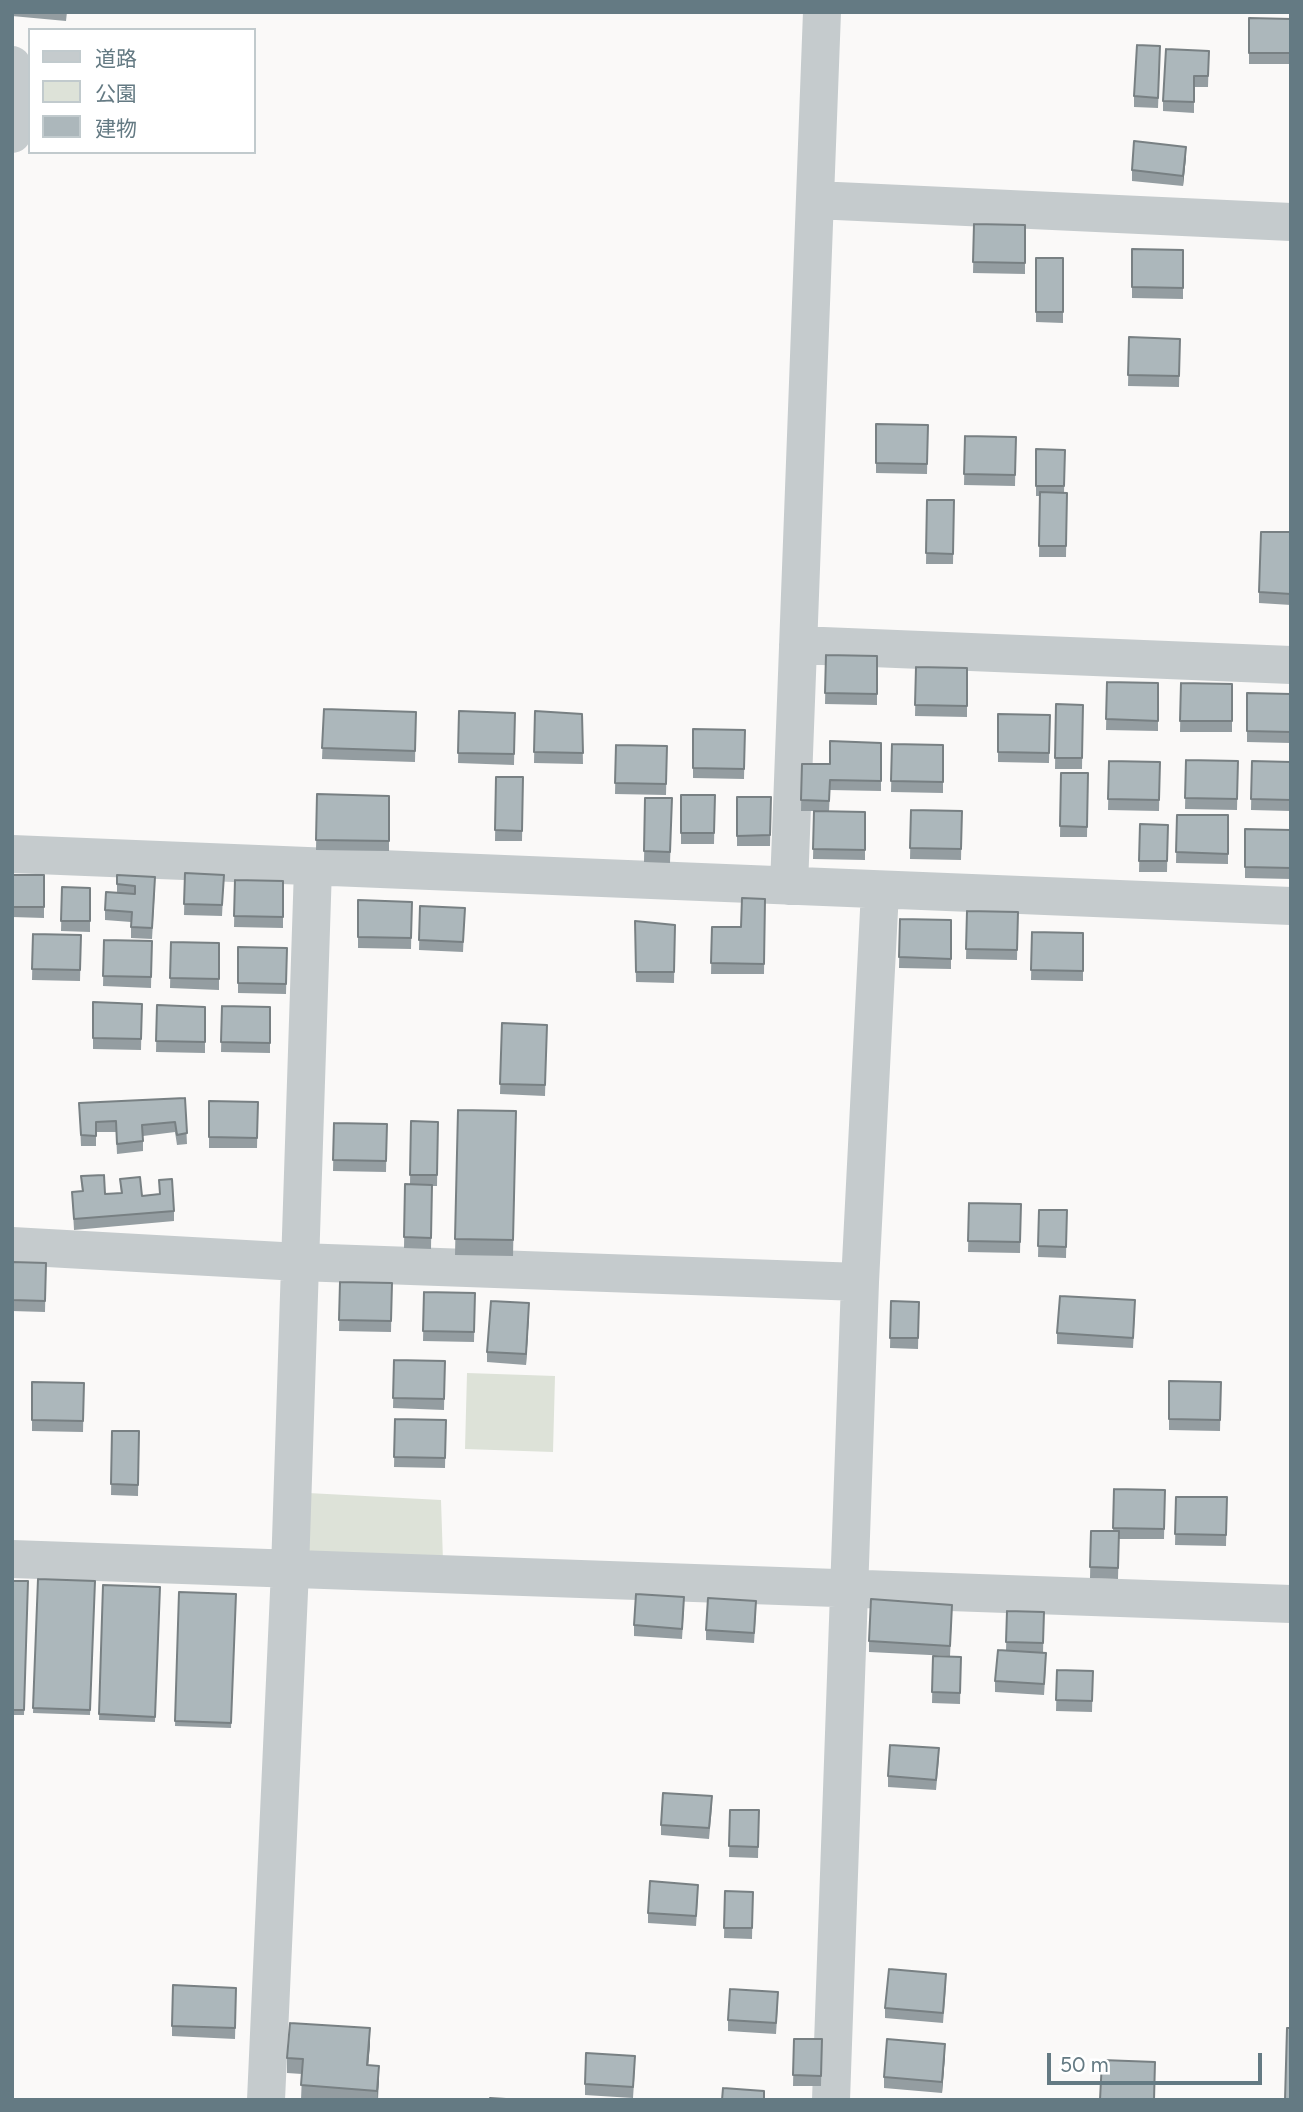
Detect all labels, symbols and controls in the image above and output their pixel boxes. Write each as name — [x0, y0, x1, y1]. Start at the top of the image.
legend — [28, 28, 256, 154]
text: 道路 — [95, 46, 137, 71]
text: 公園 — [95, 81, 137, 106]
text: 建物 — [95, 116, 137, 141]
scale bar — [1051, 2038, 1266, 2082]
text: 50 m — [1060, 2052, 1109, 2077]

